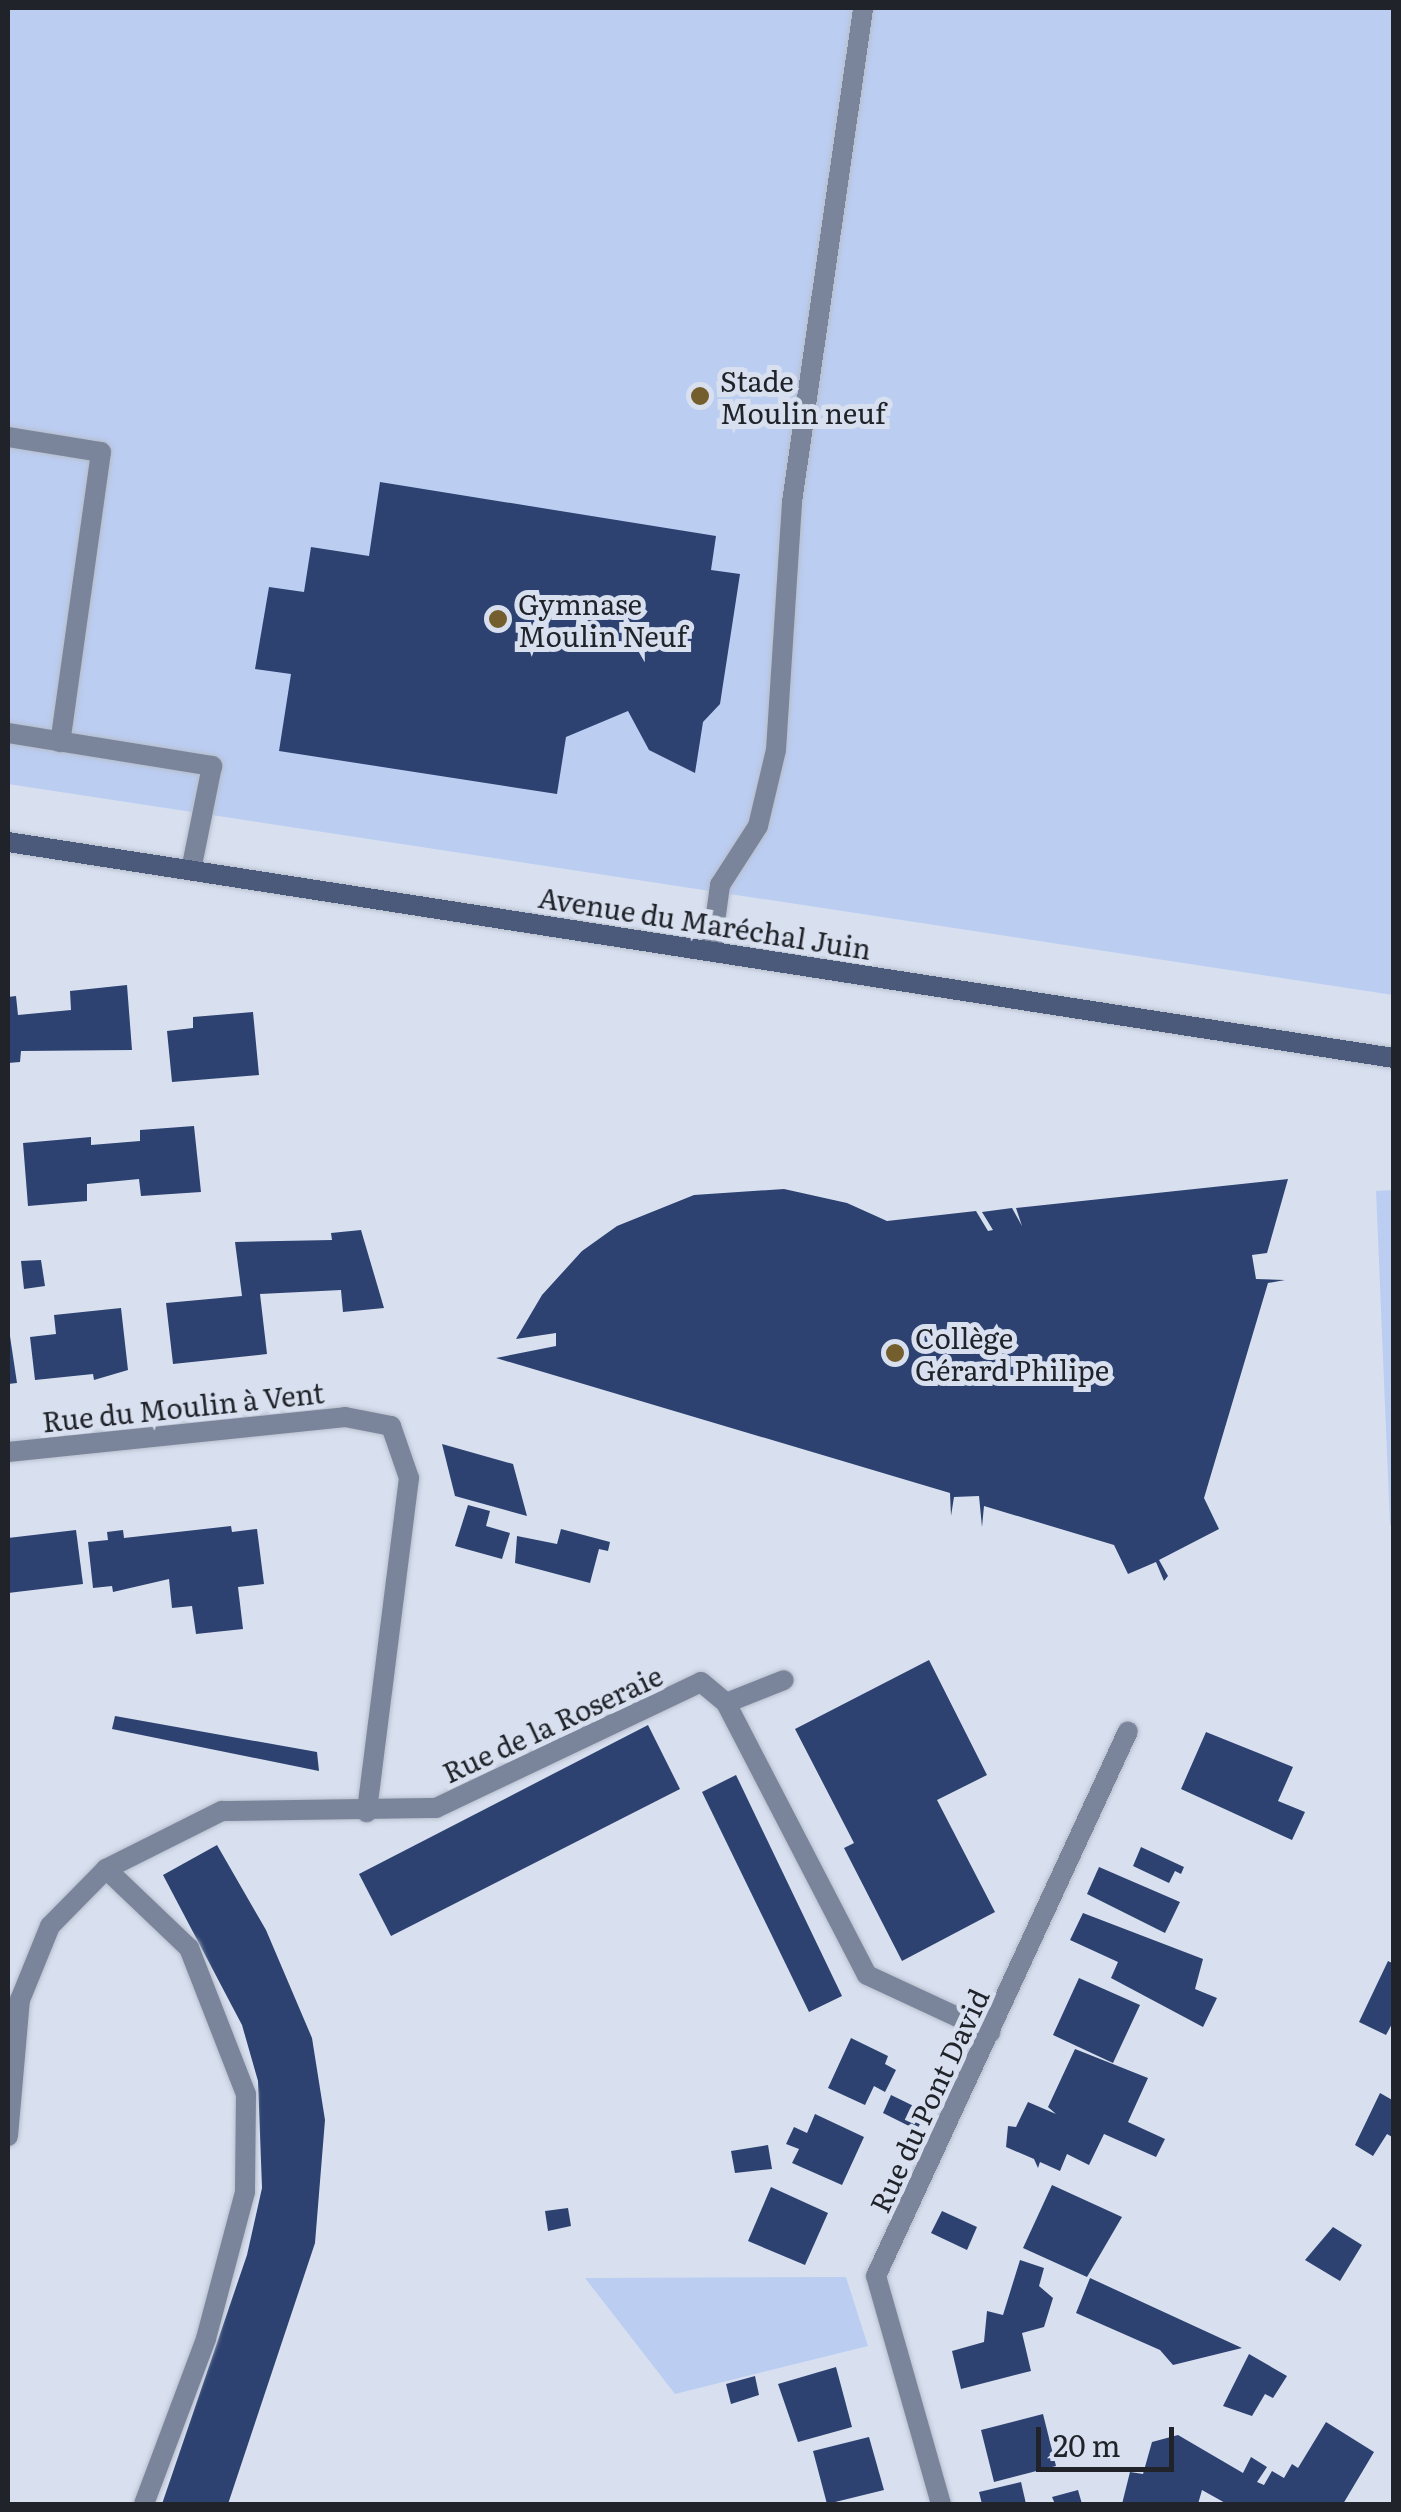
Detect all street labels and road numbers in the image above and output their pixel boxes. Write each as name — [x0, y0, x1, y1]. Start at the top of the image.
street label: Avenue du Maréchal Juin — [536, 879, 874, 965]
street label: Rue du Moulin à Vent — [40, 1374, 326, 1438]
street label: Rue de la Roseraie — [437, 1657, 667, 1789]
street label: Rue du Pont David — [861, 1983, 995, 2217]

